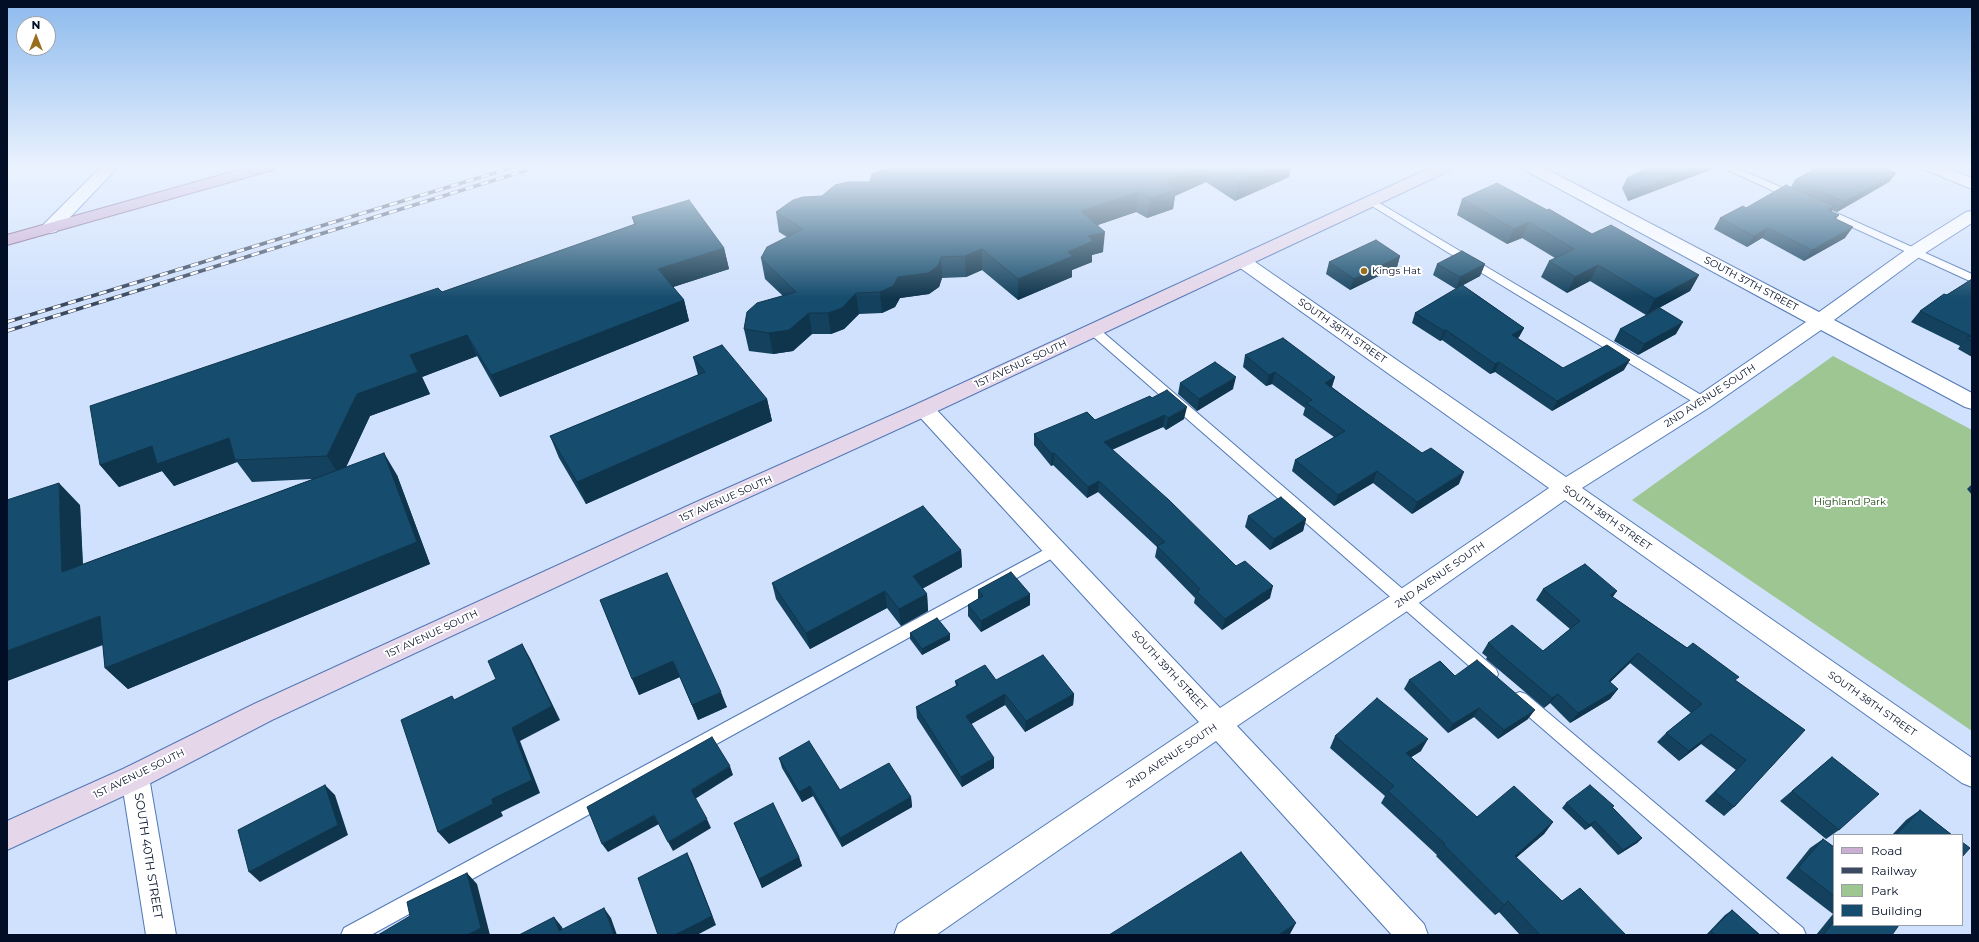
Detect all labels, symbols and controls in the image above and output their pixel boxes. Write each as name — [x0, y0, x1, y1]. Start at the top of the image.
north arrow — [16, 16, 56, 56]
text: N — [32, 18, 40, 32]
street label: SOUTH 37TH STREET — [1702, 254, 1800, 314]
place label: Kings Hat — [1372, 265, 1421, 277]
marker: Kings Hat — [1359, 266, 1369, 276]
street label: SOUTH 38TH STREET — [1295, 296, 1389, 366]
street label: 1ST AVENUE SOUTH — [973, 337, 1069, 391]
street label: 2ND AVENUE SOUTH — [1662, 362, 1758, 430]
street label: 1ST AVENUE SOUTH — [678, 473, 774, 525]
street label: SOUTH 38TH STREET — [1560, 483, 1654, 553]
park label: Highland Park — [1814, 496, 1886, 508]
street label: 2ND AVENUE SOUTH — [1393, 540, 1487, 610]
street label: 1ST AVENUE SOUTH — [384, 607, 480, 661]
street label: SOUTH 39TH STREET — [1129, 629, 1209, 713]
street label: SOUTH 38TH STREET — [1825, 669, 1919, 739]
street label: 2ND AVENUE SOUTH — [1124, 721, 1220, 791]
street label: 1ST AVENUE SOUTH — [91, 747, 187, 801]
street label: SOUTH 40TH STREET — [131, 792, 165, 920]
legend — [1833, 834, 1963, 926]
text: Road — [1871, 843, 1902, 858]
text: Railway — [1871, 863, 1917, 878]
text: Park — [1871, 883, 1898, 898]
text: Building — [1871, 903, 1922, 918]

